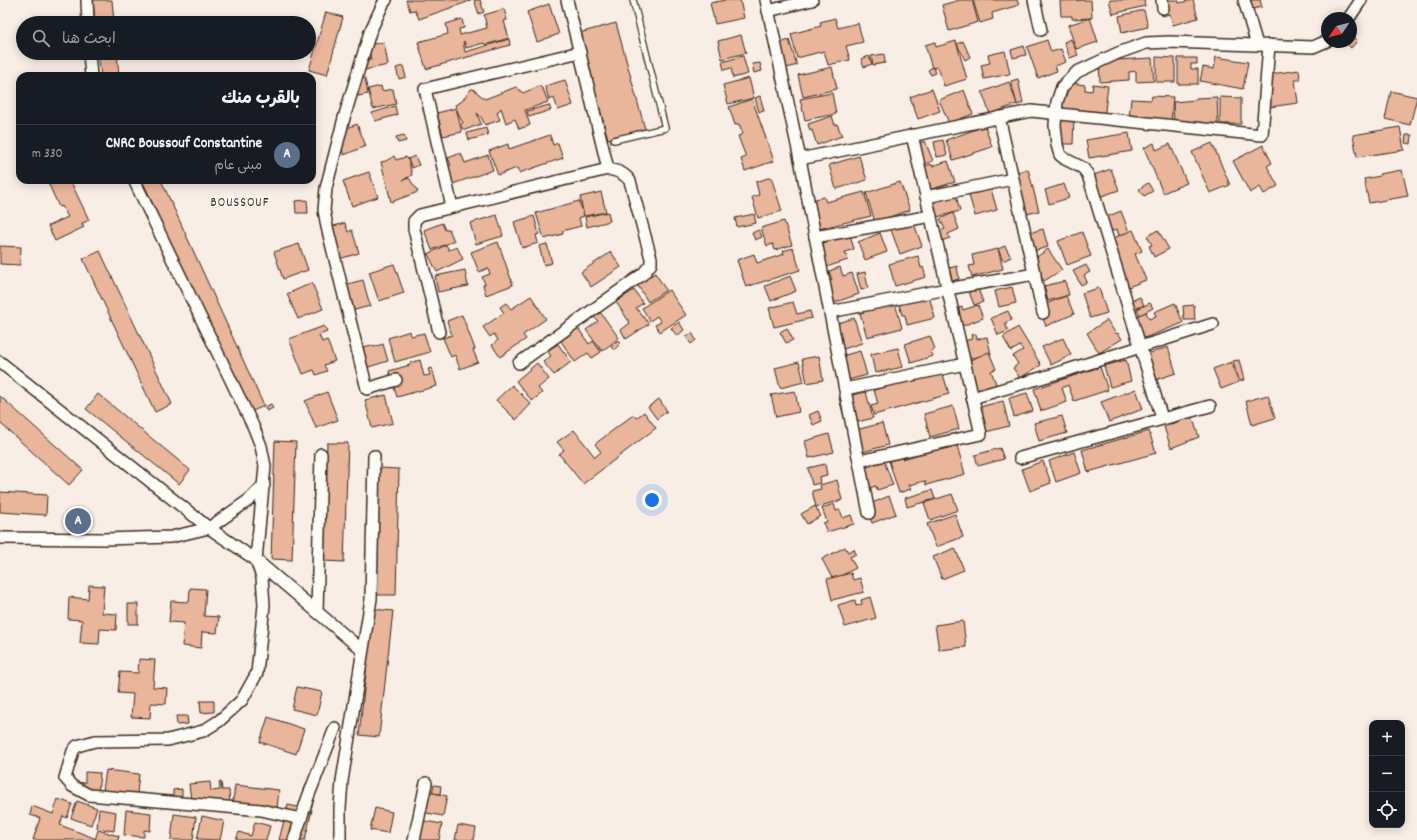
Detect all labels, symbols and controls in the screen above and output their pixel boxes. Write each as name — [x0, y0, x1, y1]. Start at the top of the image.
north arrow — [1321, 12, 1357, 48]
search box — [16, 16, 316, 60]
icon: search — [30, 27, 52, 49]
text: ابحث هنا — [62, 29, 116, 51]
text: بالقرب منك — [222, 88, 300, 112]
text: CNRC Boussouf Constantine — [106, 133, 262, 155]
text: 330 m — [32, 145, 63, 164]
text: A — [283, 145, 291, 164]
text: مبنى عام — [214, 157, 262, 176]
district label: BOUSSOUF — [211, 194, 269, 213]
your location — [642, 490, 662, 510]
pin: A — [65, 506, 91, 536]
map controls — [1369, 720, 1405, 828]
button: + — [1369, 720, 1405, 756]
button: − — [1369, 756, 1405, 792]
button: locate — [1369, 792, 1405, 828]

